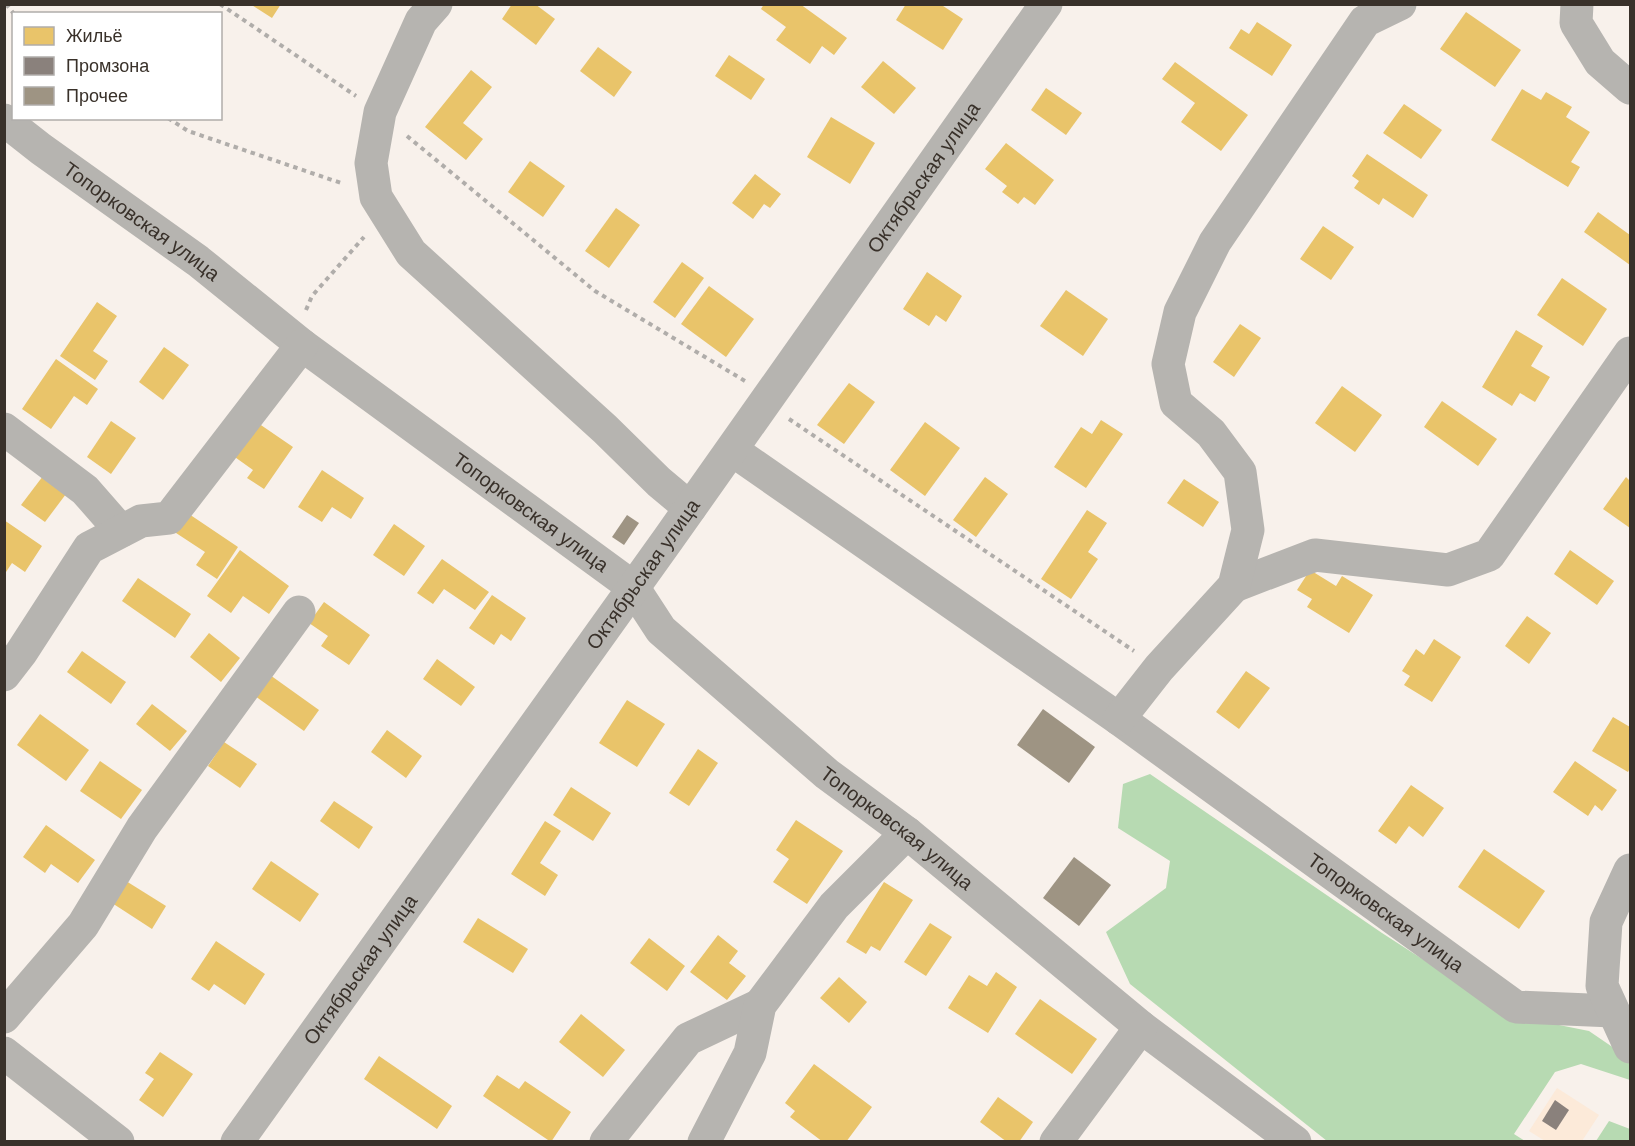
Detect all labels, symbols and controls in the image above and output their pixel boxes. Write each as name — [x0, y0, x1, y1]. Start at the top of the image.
legend — [12, 12, 222, 120]
text: Жильё — [66, 26, 123, 46]
text: Промзона — [66, 56, 150, 76]
text: Прочее — [66, 86, 128, 106]
street label: Октябрьская улица — [863, 97, 985, 257]
street label: Топорковская улица — [59, 158, 225, 286]
street label: Топорковская улица — [449, 448, 614, 577]
street label: Октябрьская улица — [582, 494, 704, 654]
street label: Топорковская улица — [816, 762, 978, 895]
street label: Топорковская улица — [1304, 849, 1469, 977]
street label: Октябрьская улица — [299, 890, 422, 1049]

